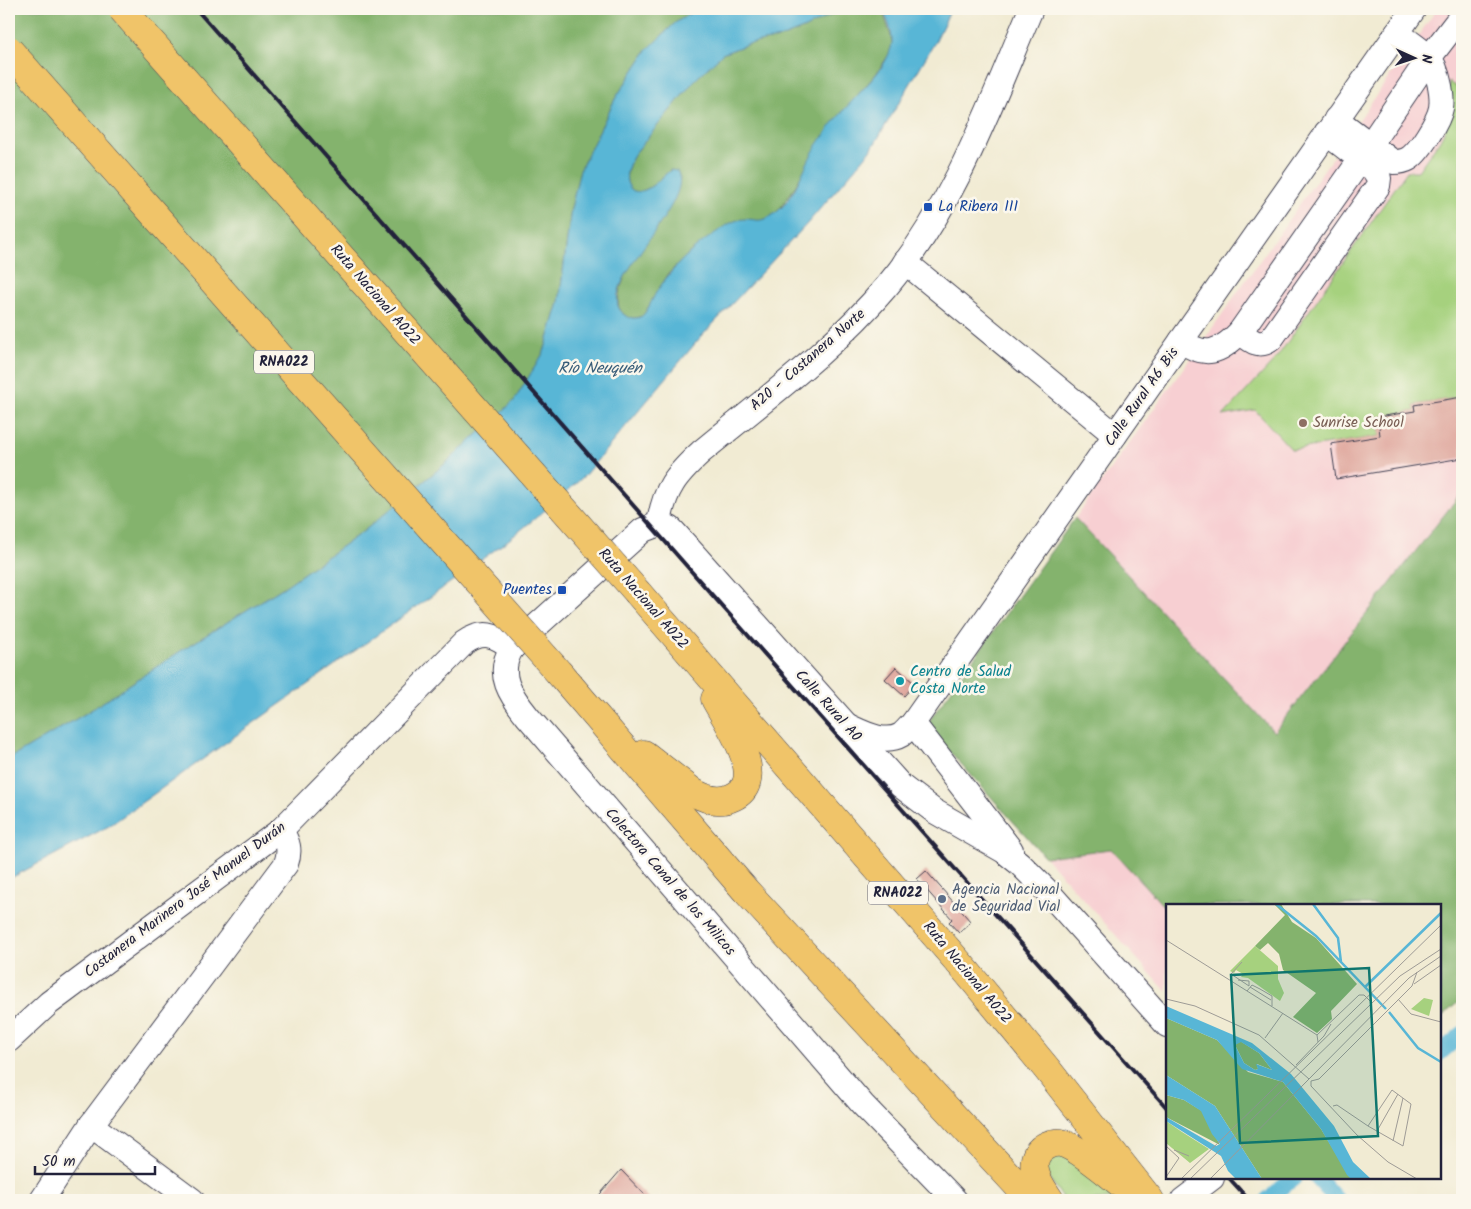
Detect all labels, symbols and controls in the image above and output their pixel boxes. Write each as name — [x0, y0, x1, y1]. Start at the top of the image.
north arrow — [1388, 32, 1438, 82]
text: N — [1415, 54, 1437, 64]
place label: La Ribera III — [938, 195, 1019, 219]
marker: La Ribera III — [922, 201, 934, 213]
street label: Ruta Nacional A022 — [324, 239, 426, 351]
street label: A20 - Costanera Norte — [745, 303, 871, 417]
street label: Calle Rural A6 Bis — [1099, 342, 1186, 452]
road number: RNA022 — [254, 351, 314, 374]
water label: Río Neuquén — [558, 356, 643, 381]
place label: Sunrise School — [1313, 411, 1404, 435]
marker: Sunrise School — [1297, 417, 1309, 429]
street label: Ruta Nacional A022 — [592, 543, 694, 655]
place label: Puentes — [503, 578, 553, 602]
marker: Puentes — [556, 584, 568, 596]
place label: Centro de Salud Costa Norte — [910, 660, 1011, 701]
street label: Calle Rural A0 — [789, 664, 868, 748]
marker: Centro de Salud Costa Norte — [894, 675, 906, 687]
street label: Colectora Canal de los Milicos — [599, 802, 742, 962]
street label: Costanera Marinero José Manuel Durán — [79, 816, 291, 984]
place label: Agencia Nacional de Seguridad Vial — [952, 878, 1060, 919]
road number: RNA022 — [868, 881, 928, 904]
marker: Agencia Nacional de Seguridad Vial — [936, 893, 948, 905]
inset map — [1166, 904, 1441, 1179]
street label: Ruta Nacional A022 — [917, 916, 1017, 1030]
scale bar — [35, 1144, 155, 1176]
text: 50 m — [42, 1150, 76, 1174]

